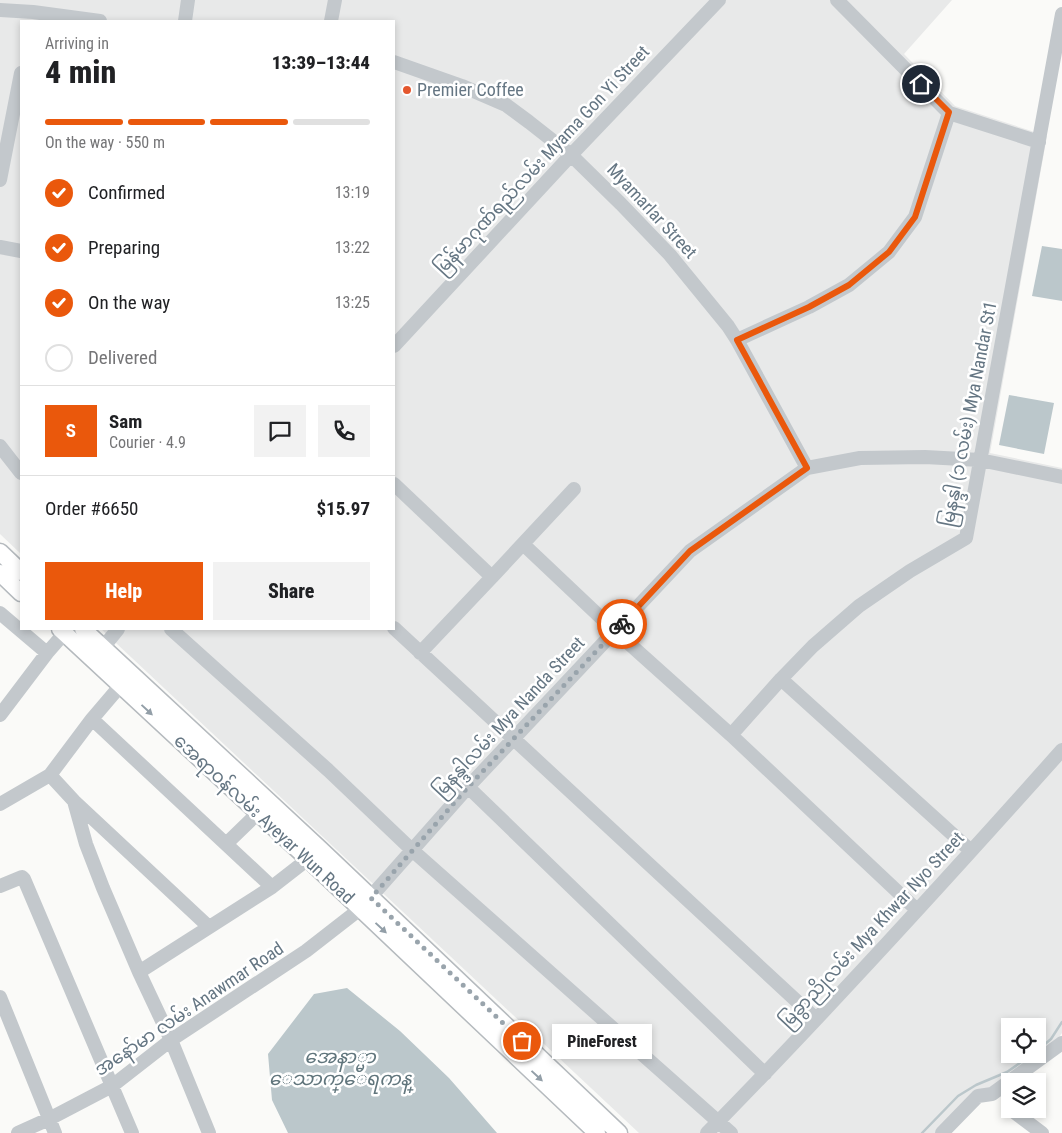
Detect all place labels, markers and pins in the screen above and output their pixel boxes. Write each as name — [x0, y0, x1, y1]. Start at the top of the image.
pin — [900, 63, 942, 105]
place label: Premier Coffee — [417, 79, 524, 100]
marker: Premier Coffee — [401, 84, 413, 96]
pin — [501, 1020, 543, 1062]
callout: PineForest — [552, 1024, 652, 1058]

